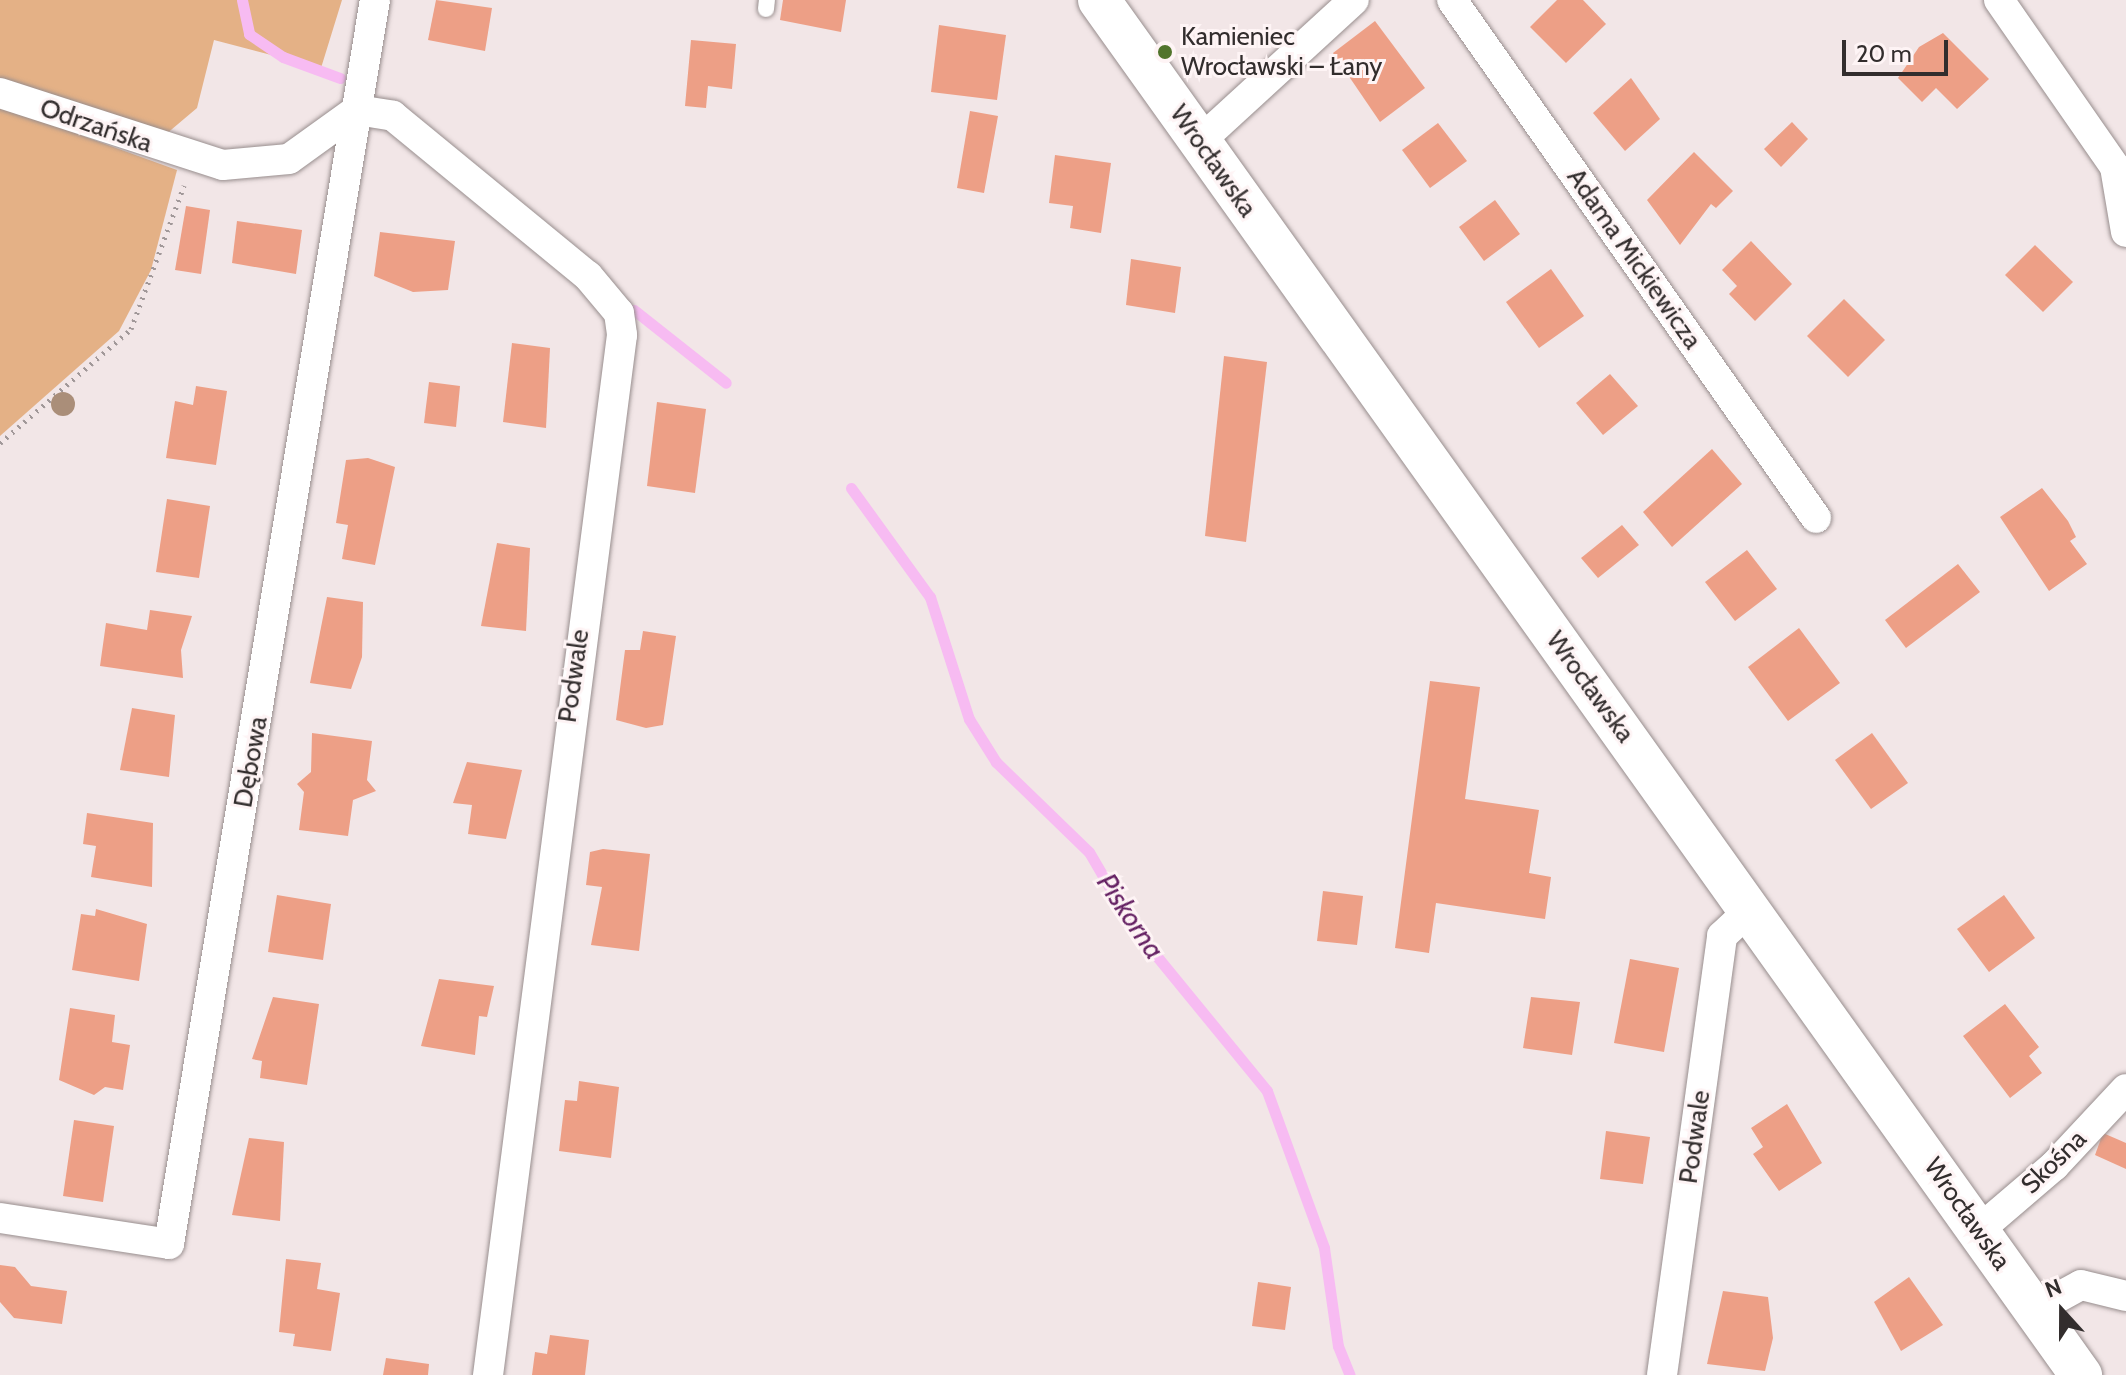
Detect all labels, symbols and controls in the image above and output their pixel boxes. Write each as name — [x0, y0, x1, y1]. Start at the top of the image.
place label: Kamieniec Wrocławski – Łany — [1181, 21, 1382, 82]
scale bar — [1846, 24, 1952, 74]
text: 20 m — [1856, 39, 1912, 68]
marker: Kamieniec Wrocławski – Łany — [1156, 43, 1174, 61]
street label: Odrzańska — [36, 92, 156, 160]
street label: Wrocławska — [1163, 99, 1263, 223]
street label: Adama Mickiewicza — [1560, 163, 1708, 355]
street label: Wrocławska — [1539, 625, 1641, 749]
street label: Podwale — [552, 627, 596, 725]
street label: Dębowa — [228, 714, 274, 810]
water label: Piskorna — [1090, 867, 1172, 965]
street label: Podwale — [1673, 1088, 1717, 1186]
street label: Skośna — [2015, 1124, 2093, 1200]
street label: Wrocławska — [1917, 1152, 2017, 1276]
north arrow — [2022, 1271, 2102, 1351]
text: N — [2041, 1273, 2065, 1304]

